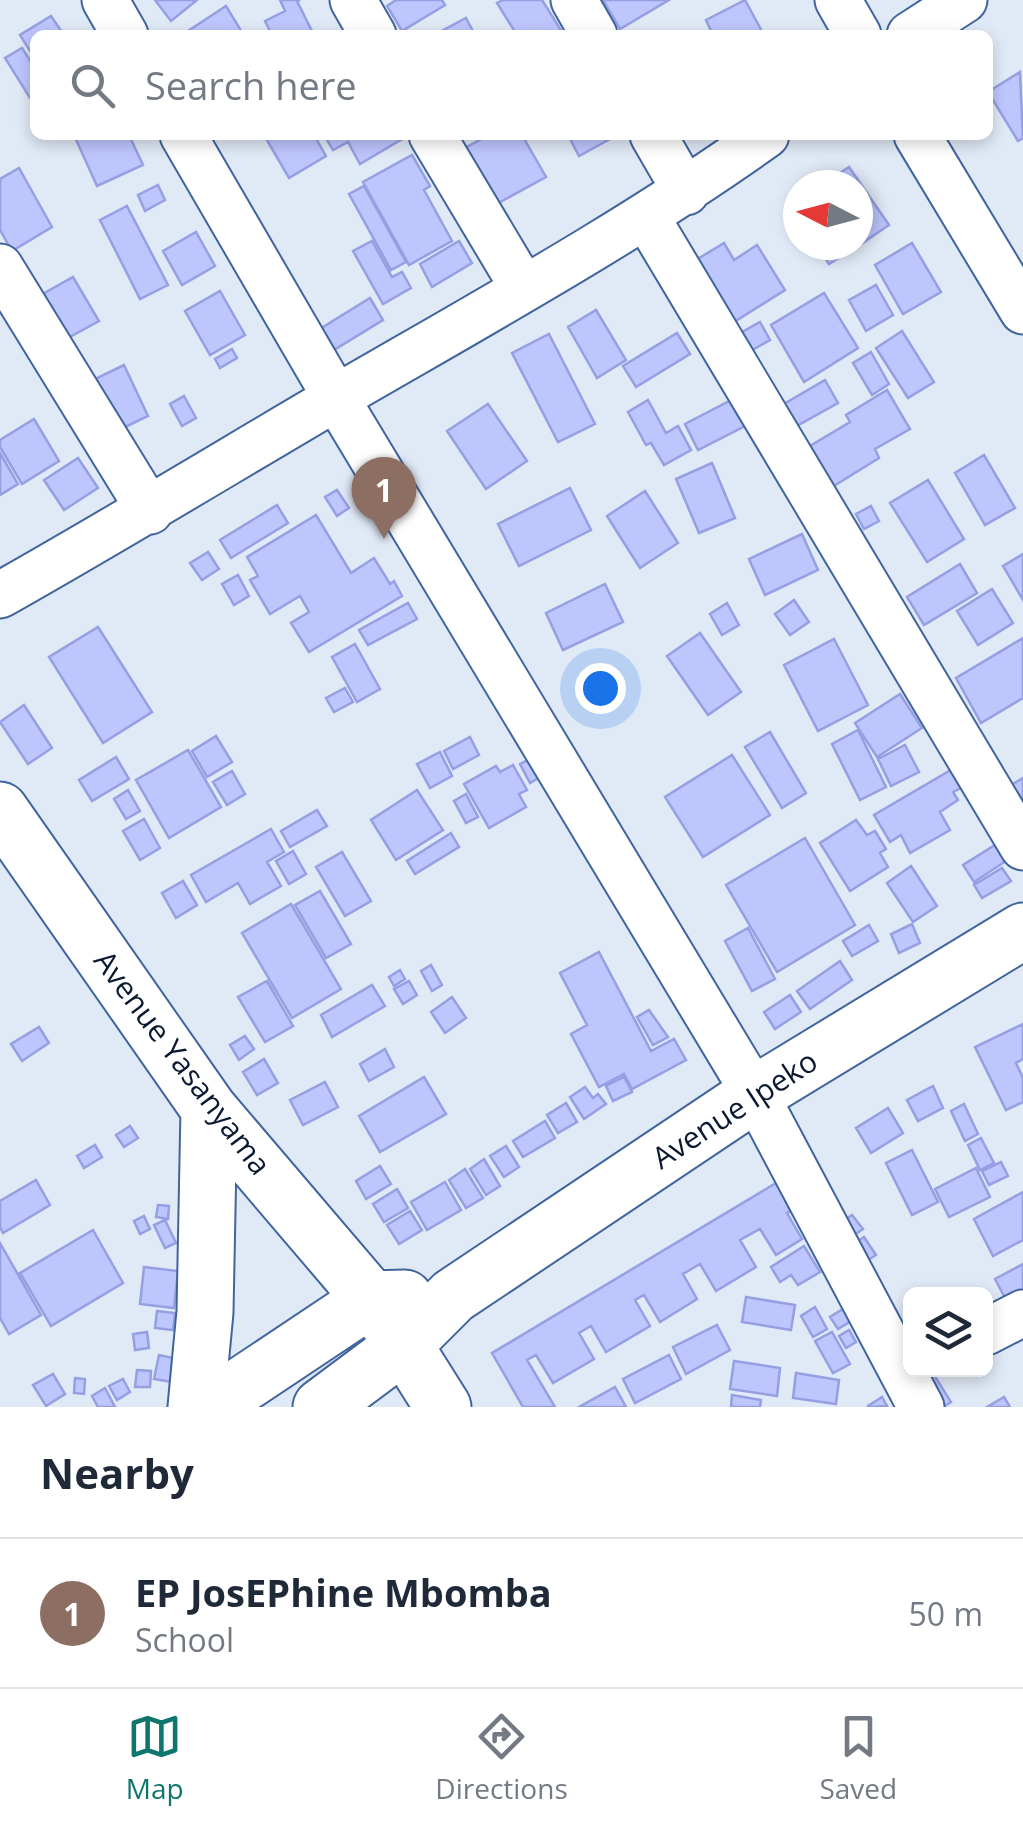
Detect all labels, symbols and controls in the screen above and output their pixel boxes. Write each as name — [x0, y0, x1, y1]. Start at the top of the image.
search box — [30, 30, 993, 140]
icon: search — [65, 58, 120, 113]
text: Search here — [145, 59, 357, 111]
north arrow — [783, 170, 873, 260]
pin: 1 — [352, 456, 416, 539]
your location — [575, 663, 626, 714]
street label: Avenue Yasanyama — [85, 941, 281, 1183]
street label: Avenue Ipeko — [644, 1040, 825, 1178]
map controls — [903, 1287, 993, 1377]
button: layers — [903, 1287, 993, 1377]
text: Nearby — [40, 1444, 194, 1501]
text: EP JosEPhine Mbomba — [135, 1566, 552, 1618]
text: 1 — [63, 1592, 82, 1635]
text: 50 m — [908, 1592, 983, 1635]
text: School — [135, 1618, 234, 1661]
tab: Map — [126, 1709, 184, 1807]
tab: Directions — [435, 1709, 568, 1807]
tab: Saved — [819, 1709, 897, 1807]

